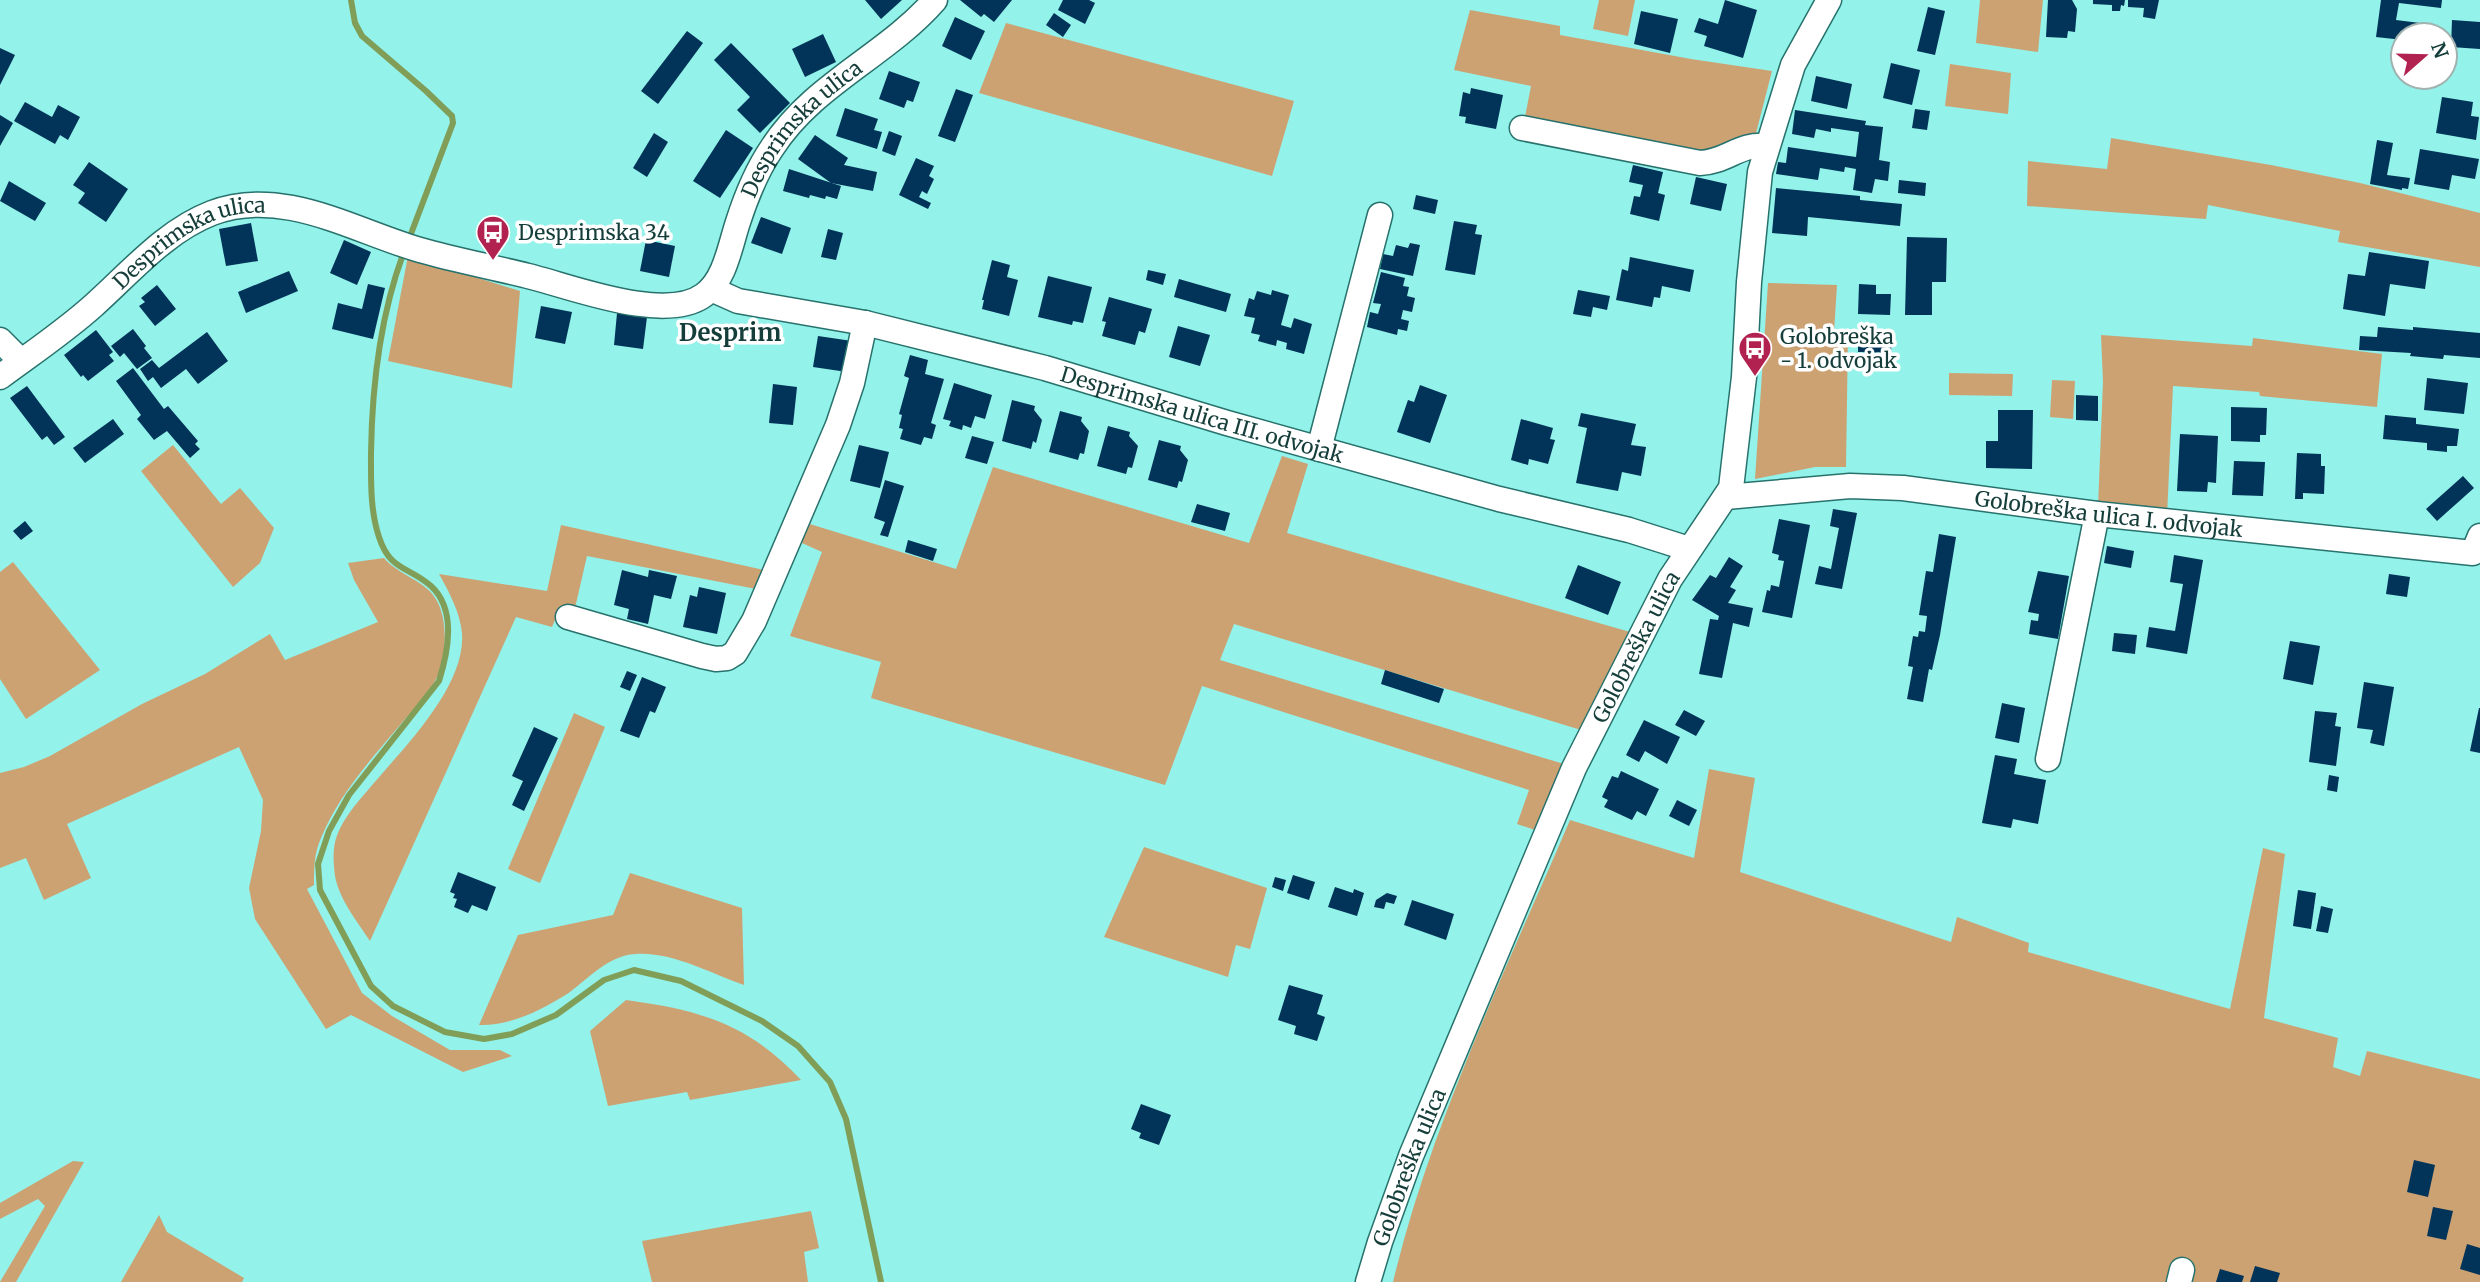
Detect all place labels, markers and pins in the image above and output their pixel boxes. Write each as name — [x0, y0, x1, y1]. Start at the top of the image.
bus stop icon: Desprimska 34 — [474, 213, 512, 262]
place label: Desprimska 34 — [518, 219, 670, 246]
place label: Golobreška - 1. odvojak — [1780, 323, 1898, 374]
bus stop icon: Golobreška - 1. odvojak — [1736, 329, 1774, 378]

